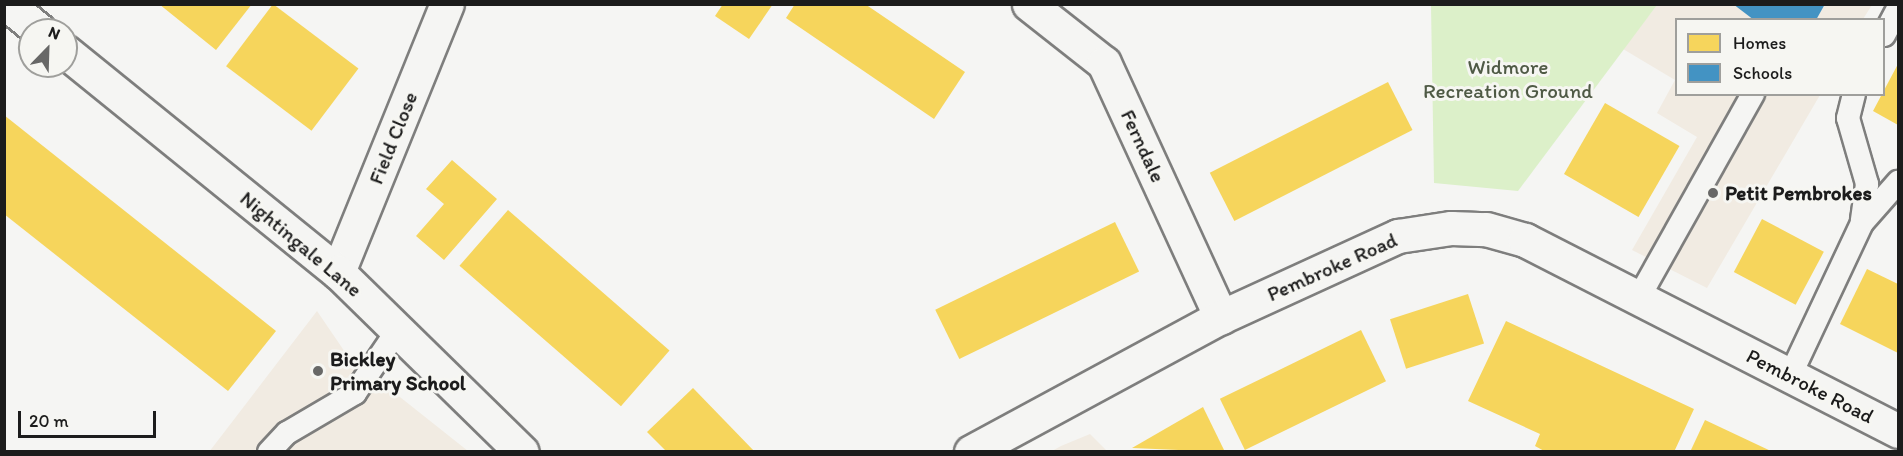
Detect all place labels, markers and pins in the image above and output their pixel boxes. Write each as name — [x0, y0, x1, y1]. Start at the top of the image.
place label: Petit Pembrokes — [1725, 180, 1872, 206]
marker: Petit Pembrokes — [1706, 186, 1720, 200]
place label: Bickley Primary School — [330, 346, 466, 396]
marker: Bickley Primary School — [311, 364, 325, 378]

